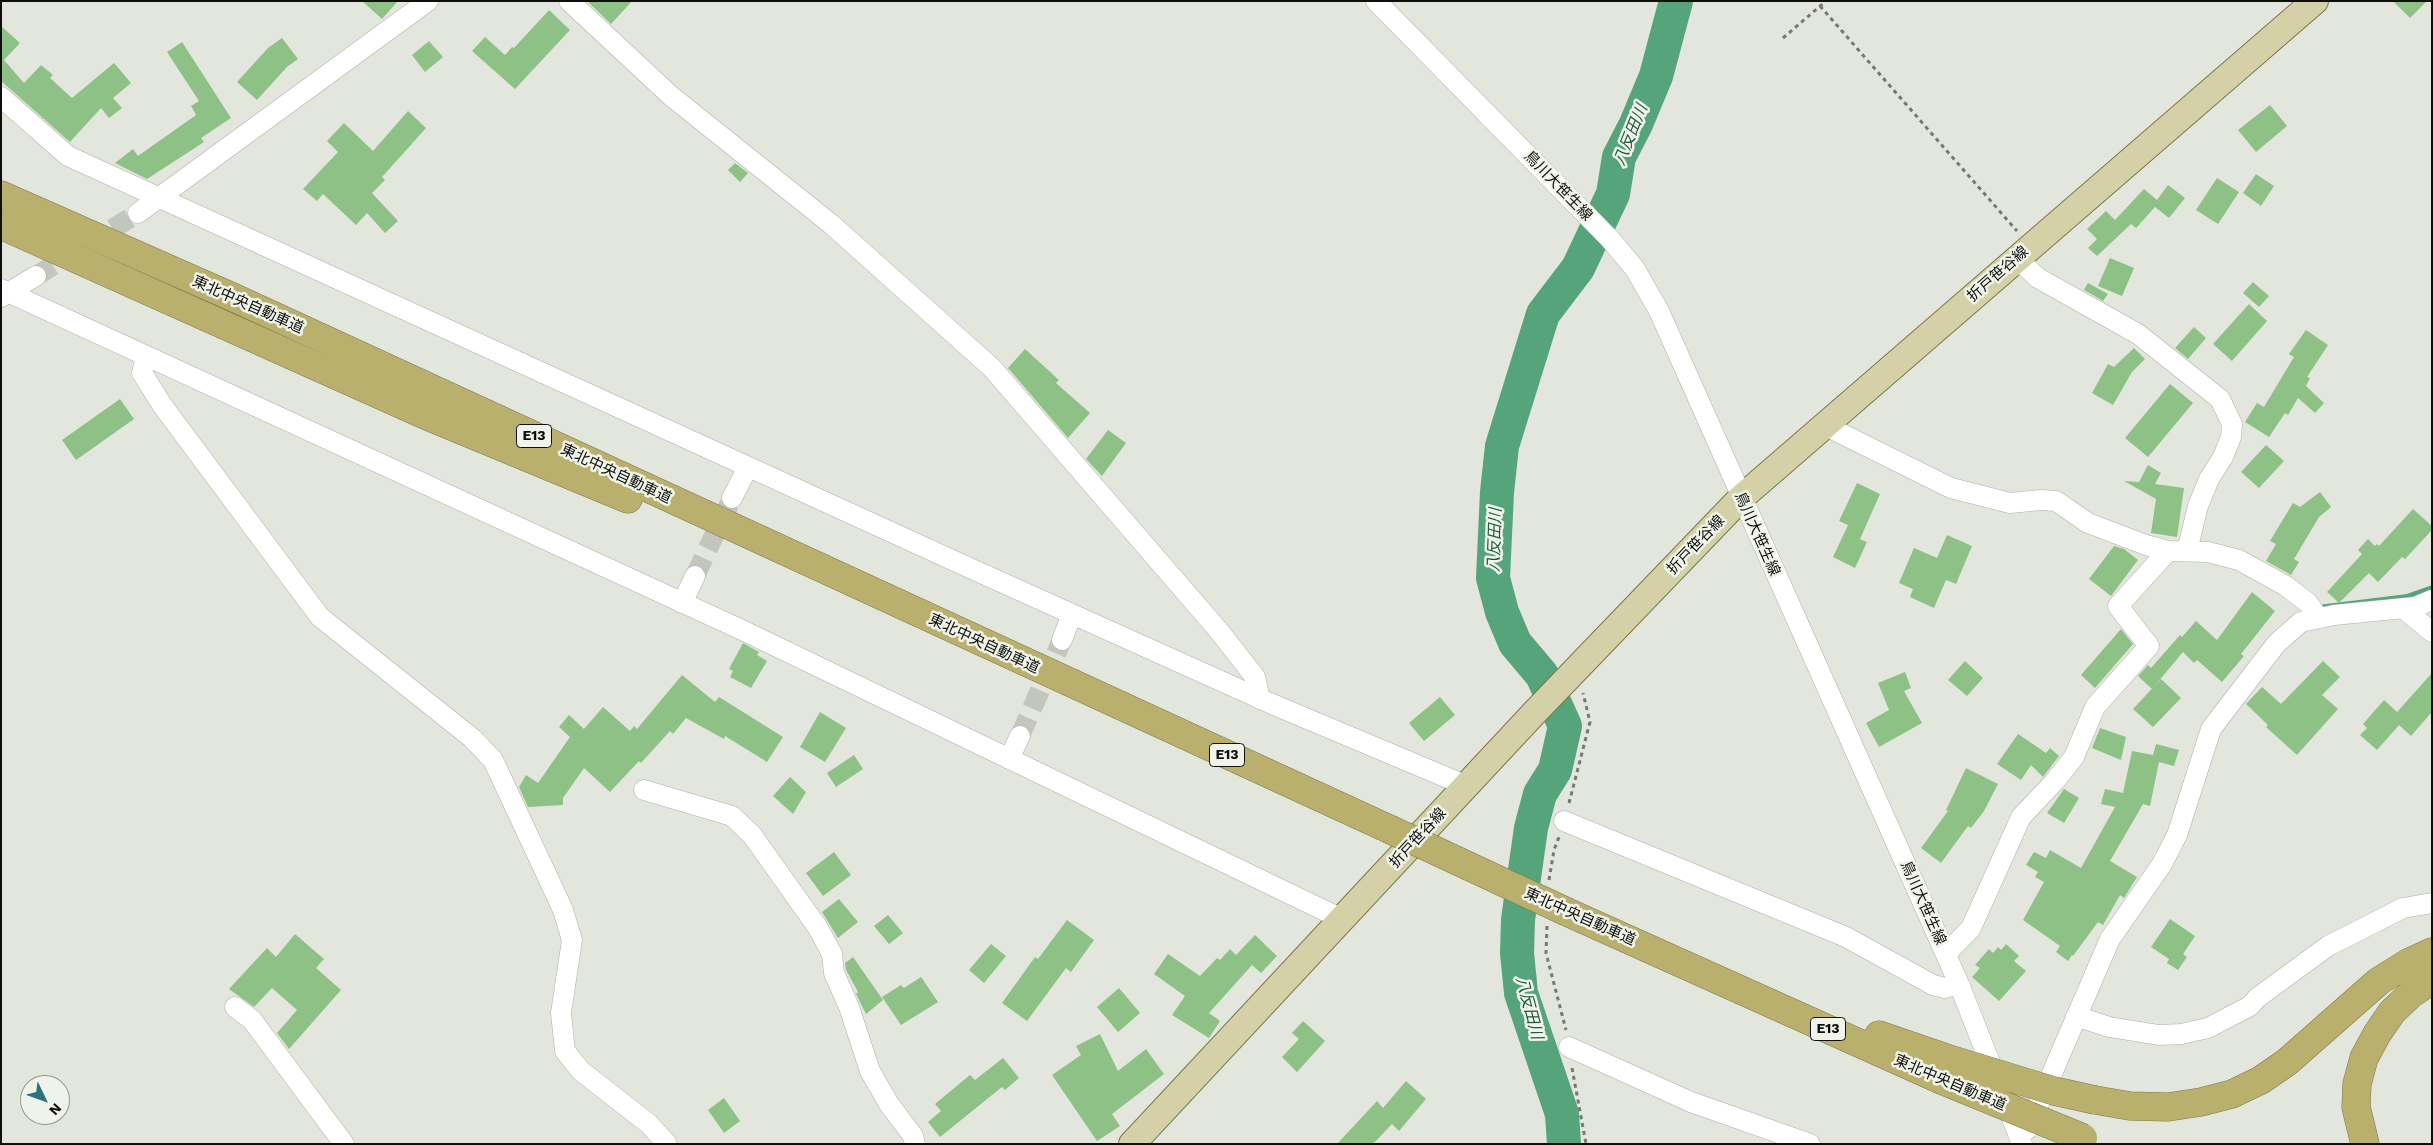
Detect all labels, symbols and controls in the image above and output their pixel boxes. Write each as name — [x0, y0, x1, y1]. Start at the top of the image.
water label: 八反田川 — [1610, 102, 1652, 168]
street label: 鳥川大笹生線 — [1520, 147, 1596, 225]
street label: 折戸笹谷線 — [1964, 243, 2032, 305]
street label: 東北中央自動車道 — [190, 272, 306, 338]
road number: E13 — [516, 424, 552, 448]
street label: 東北中央自動車道 — [558, 440, 674, 508]
street label: 鳥川大笹生線 — [1730, 489, 1784, 579]
water label: 八反田川 — [1484, 508, 1506, 572]
street label: 折戸笹谷線 — [1663, 512, 1729, 578]
street label: 東北中央自動車道 — [926, 610, 1042, 678]
road number: E13 — [1210, 744, 1244, 766]
street label: 折戸笹谷線 — [1386, 804, 1450, 872]
street label: 鳥川大笹生線 — [1896, 858, 1950, 948]
street label: 東北中央自動車道 — [1522, 884, 1638, 950]
water label: 八反田川 — [1511, 975, 1547, 1041]
road number: E13 — [1810, 1018, 1846, 1040]
street label: 東北中央自動車道 — [1891, 1051, 2009, 1115]
north arrow — [20, 1075, 70, 1125]
text: N — [46, 1100, 65, 1119]

